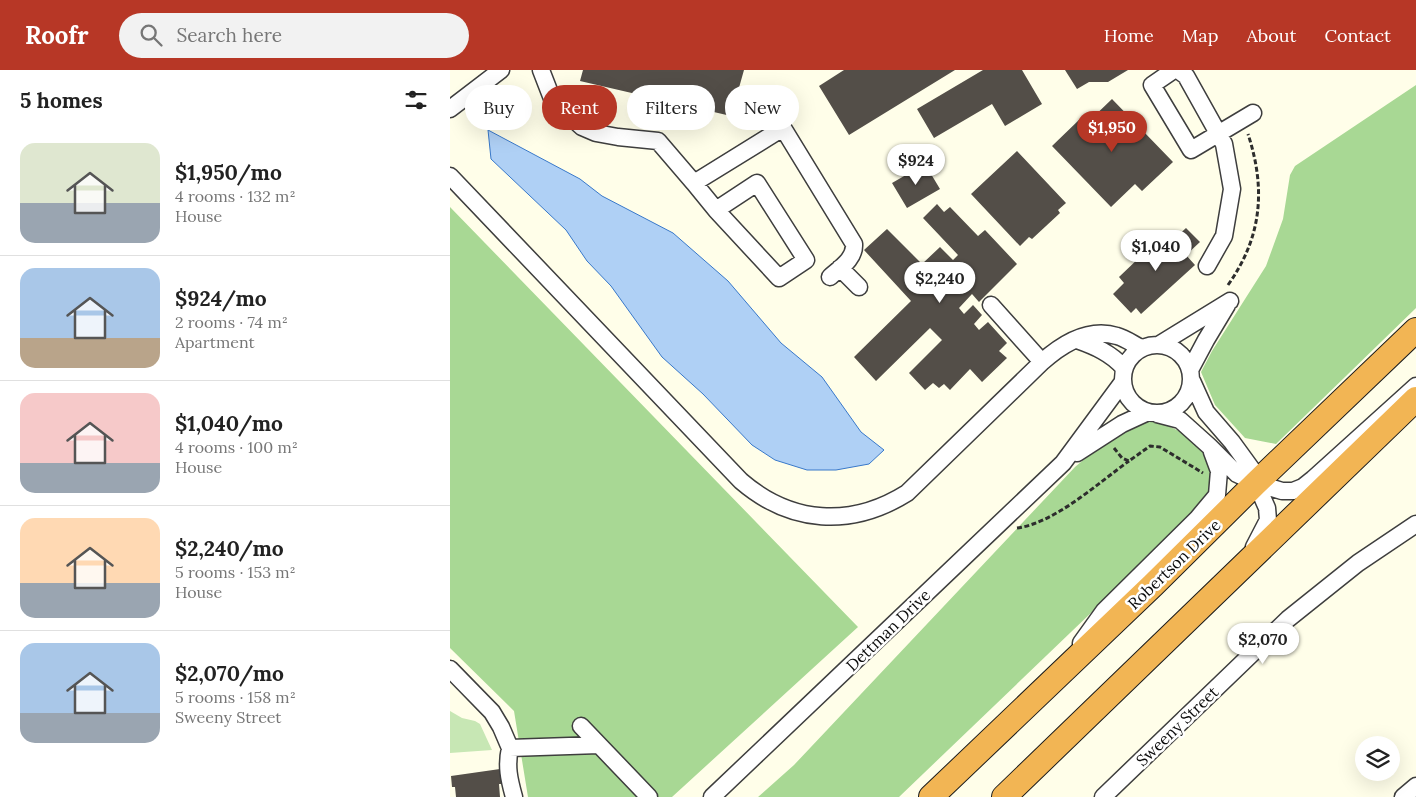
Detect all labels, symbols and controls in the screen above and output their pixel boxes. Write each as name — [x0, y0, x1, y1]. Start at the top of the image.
search box — [119, 13, 469, 58]
text: Roofr — [25, 20, 89, 51]
icon: search — [137, 21, 165, 49]
text: Search here — [177, 23, 282, 47]
text: Home — [1104, 24, 1154, 47]
text: Map — [1182, 24, 1218, 47]
text: About — [1246, 24, 1296, 47]
text: Contact — [1324, 24, 1391, 47]
chip: Buy — [465, 85, 532, 130]
chip: Rent — [542, 85, 617, 130]
chip: Filters — [627, 85, 715, 130]
chip: New — [725, 85, 799, 130]
icon: filters — [402, 86, 430, 114]
text: 5 homes — [20, 87, 103, 114]
pin: $1,950 — [1071, 111, 1153, 153]
text: $1,950 — [1088, 117, 1136, 137]
pin: $924 — [886, 144, 946, 186]
text: $924 — [898, 150, 934, 170]
text: $1,950/mo — [175, 159, 282, 186]
icon: home — [60, 163, 120, 223]
text: 4 rooms · 132 m² — [175, 186, 296, 206]
text: House — [175, 206, 222, 226]
pin: $1,040 — [1115, 230, 1197, 272]
text: $1,040 — [1132, 236, 1180, 256]
pin: $2,240 — [899, 262, 981, 304]
text: $2,240 — [915, 268, 965, 288]
text: $924/mo — [175, 285, 267, 312]
icon: home — [60, 288, 120, 348]
text: 2 rooms · 74 m² — [175, 312, 288, 332]
text: Apartment — [175, 332, 255, 352]
text: $1,040/mo — [175, 410, 283, 437]
icon: home — [60, 413, 120, 473]
text: 4 rooms · 100 m² — [175, 437, 298, 457]
text: House — [175, 457, 222, 477]
street label: Robertson Drive — [1123, 514, 1225, 613]
text: $2,240/mo — [175, 535, 284, 562]
icon: home — [60, 538, 120, 598]
text: 5 rooms · 153 m² — [175, 562, 296, 582]
text: House — [175, 582, 222, 602]
street label: Dettman Drive — [842, 585, 935, 675]
pin: $2,070 — [1222, 622, 1304, 665]
text: $2,070 — [1238, 629, 1288, 649]
text: $2,070/mo — [175, 660, 284, 687]
icon: home — [60, 663, 120, 723]
street label: Sweeny Street — [1132, 681, 1223, 770]
text: 5 rooms · 158 m² — [175, 687, 296, 707]
text: Sweeny Street — [175, 707, 282, 727]
map controls — [1355, 736, 1400, 781]
button: layers — [1355, 736, 1400, 781]

